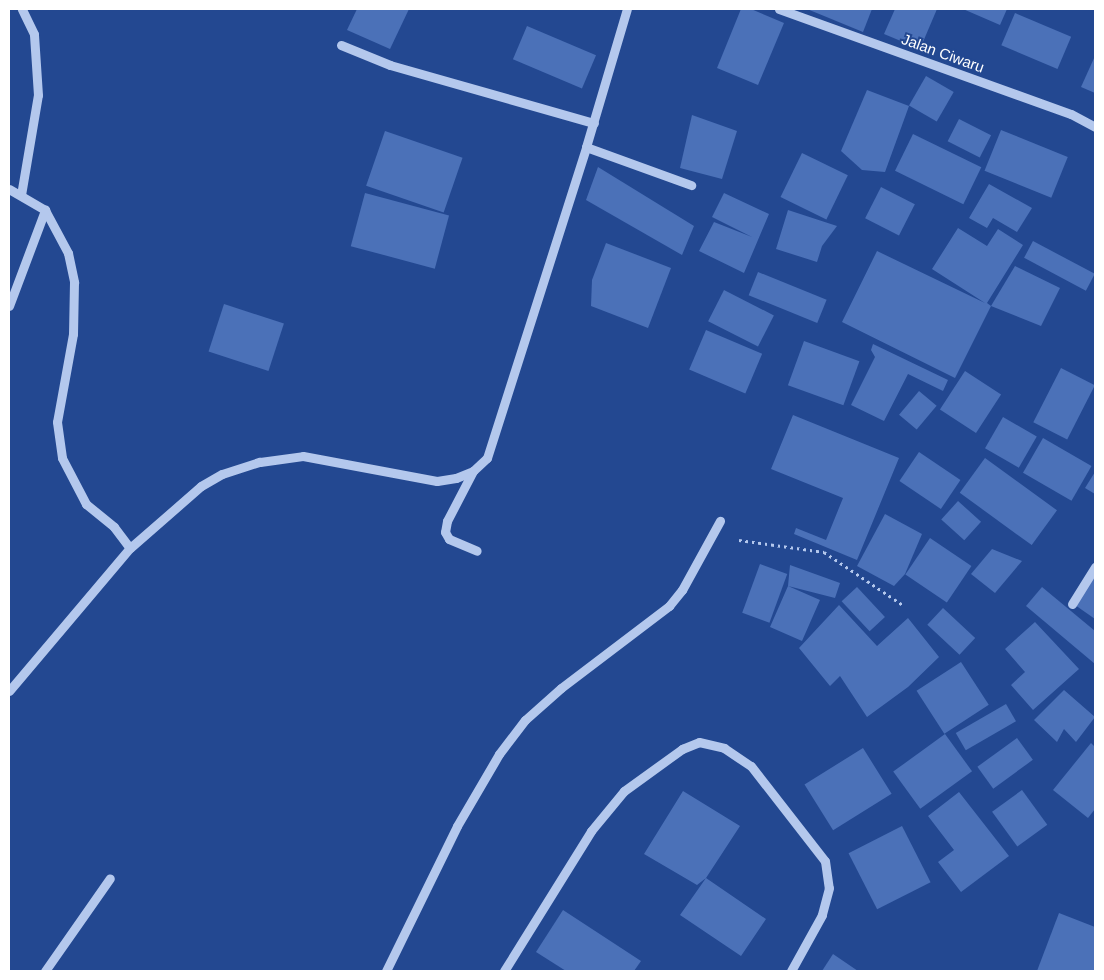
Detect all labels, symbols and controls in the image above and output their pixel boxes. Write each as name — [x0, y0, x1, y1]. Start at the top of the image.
street label: Jalan Ciwaru — [899, 30, 987, 76]

